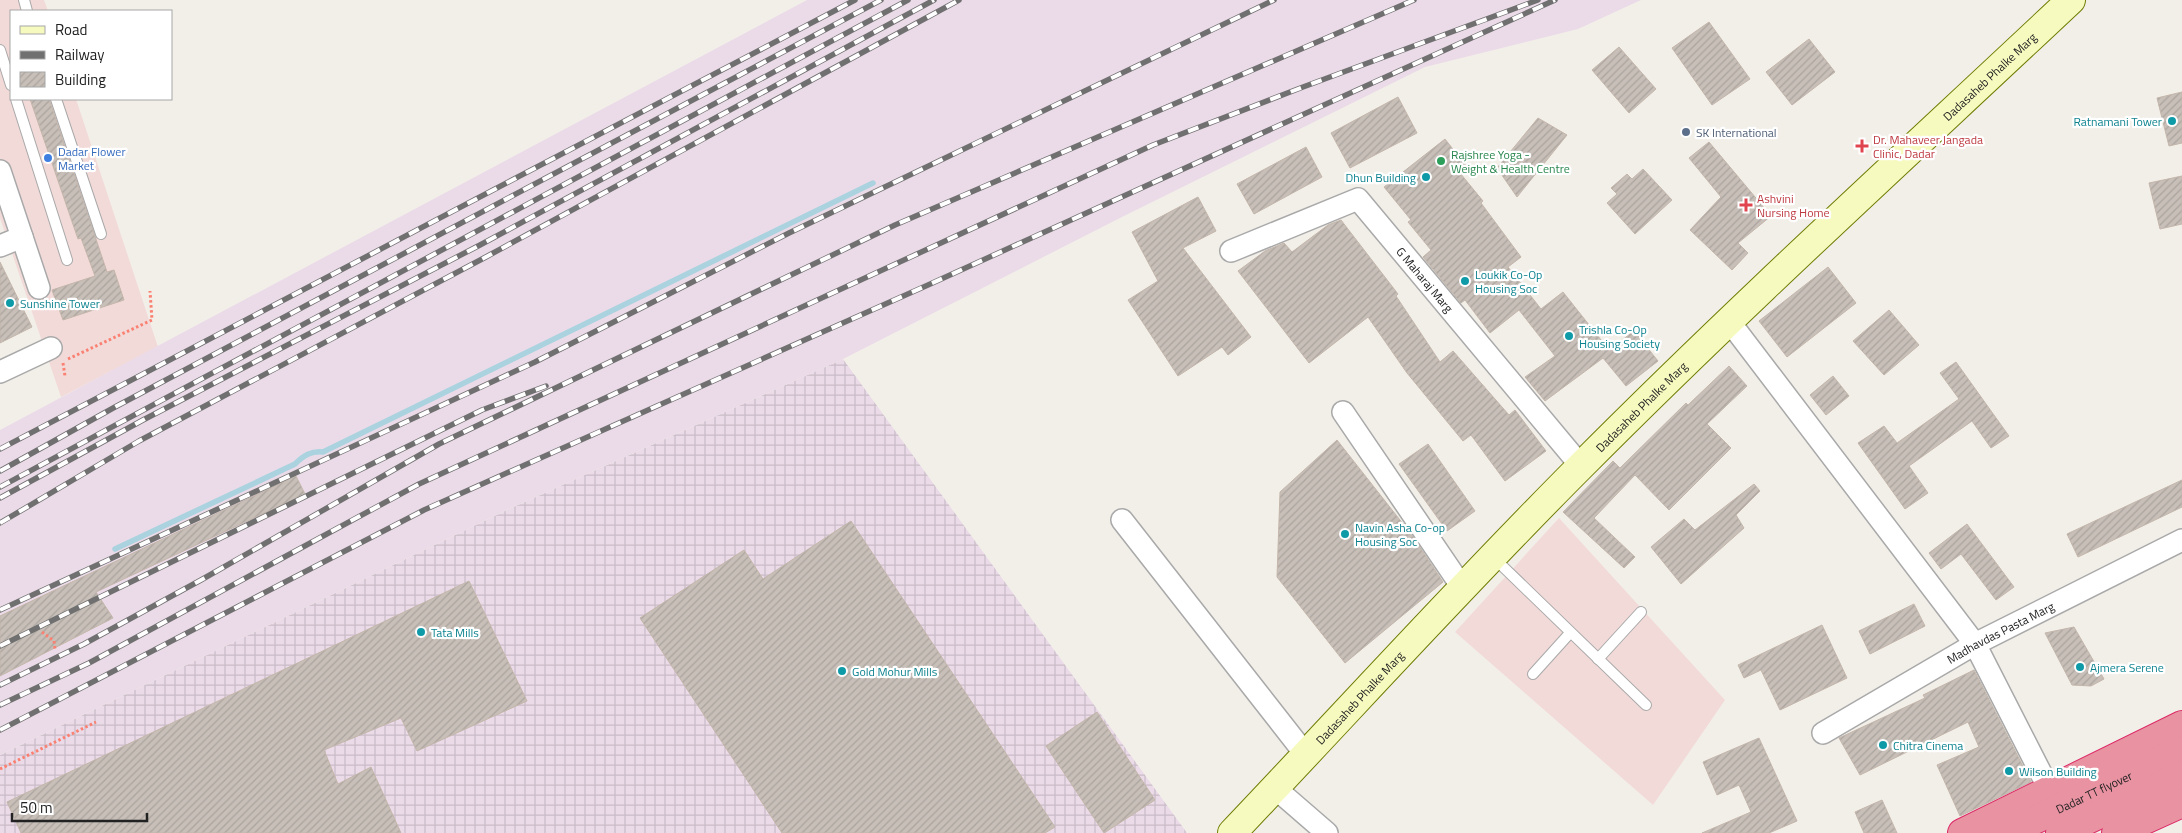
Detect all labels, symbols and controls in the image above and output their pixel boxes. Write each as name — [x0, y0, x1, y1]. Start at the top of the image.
legend — [10, 10, 172, 100]
text: Road — [55, 18, 87, 41]
street label: Dadasaheb Phalke Marg — [1938, 28, 2041, 125]
text: Railway — [55, 43, 105, 66]
text: Building — [55, 68, 106, 91]
place label: Ratnamani Tower — [2073, 112, 2162, 131]
marker: Ratnamani Tower — [2166, 115, 2178, 127]
place label: SK International — [1696, 123, 1777, 142]
marker: SK International — [1680, 126, 1692, 138]
place label: Dr. Mahaveer Jangada Clinic, Dadar — [1873, 130, 1983, 163]
marker: Dr. Mahaveer Jangada Clinic, Dadar — [1855, 139, 1869, 153]
place label: Dadar Flower Market — [58, 142, 126, 175]
place label: Rajshree Yoga - Weight & Health Centre — [1451, 145, 1570, 178]
marker: Dadar Flower Market — [42, 152, 54, 164]
marker: Rajshree Yoga - Weight & Health Centre — [1435, 155, 1447, 167]
place label: Dhun Building — [1346, 168, 1416, 187]
marker: Dhun Building — [1420, 171, 1432, 183]
place label: Ashvini Nursing Home — [1757, 189, 1830, 222]
marker: Ashvini Nursing Home — [1739, 198, 1753, 212]
street label: G Maharaj Marg — [1392, 242, 1458, 316]
place label: Loukik Co-Op Housing Soc — [1475, 265, 1542, 298]
marker: Loukik Co-Op Housing Soc — [1459, 275, 1471, 287]
place label: Sunshine Tower — [20, 294, 100, 313]
marker: Sunshine Tower — [4, 297, 16, 309]
place label: Trishla Co-Op Housing Society — [1579, 320, 1660, 353]
marker: Trishla Co-Op Housing Society — [1563, 330, 1575, 342]
street label: Dadasaheb Phalke Marg — [1591, 357, 1691, 456]
place label: Navin Asha Co-op Housing Soc — [1355, 518, 1445, 551]
marker: Navin Asha Co-op Housing Soc — [1339, 528, 1351, 540]
street label: Madhavdas Pasta Marg — [1943, 596, 2057, 668]
place label: Tata Mills — [431, 623, 479, 642]
marker: Tata Mills — [415, 626, 427, 638]
street label: Dadasaheb Phalke Marg — [1311, 646, 1408, 749]
place label: Ajmera Serene — [2090, 658, 2164, 677]
marker: Ajmera Serene — [2074, 661, 2086, 673]
place label: Gold Mohur Mills — [852, 662, 938, 681]
marker: Gold Mohur Mills — [836, 665, 848, 677]
place label: Chitra Cinema — [1893, 736, 1963, 755]
marker: Chitra Cinema — [1877, 739, 1889, 751]
place label: Wilson Building — [2019, 762, 2097, 781]
marker: Wilson Building — [2003, 765, 2015, 777]
street label: Dadar TT flyover — [2052, 766, 2135, 818]
scale bar — [12, 790, 148, 822]
text: 50 m — [20, 796, 53, 819]

